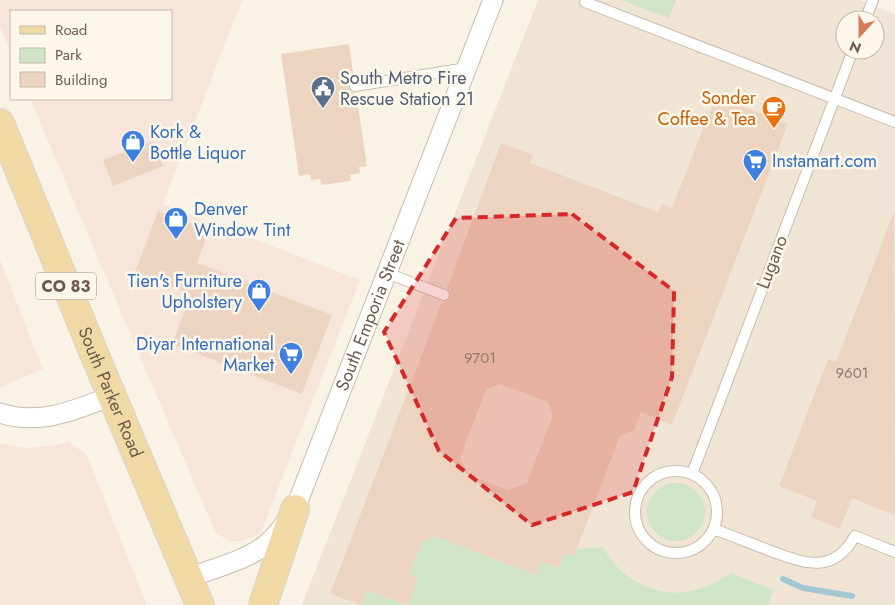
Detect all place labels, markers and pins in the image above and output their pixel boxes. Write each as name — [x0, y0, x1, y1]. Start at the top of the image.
place label: South Metro Fire Rescue Station 21 — [340, 65, 474, 112]
public building icon: South Metro Fire Rescue Station 21 — [310, 75, 336, 109]
place label: Sonder Coffee & Tea — [658, 85, 757, 132]
cafe icon: Sonder Coffee & Tea — [761, 95, 787, 129]
place label: Kork & Bottle Liquor — [150, 119, 247, 166]
shop icon: Kork & Bottle Liquor — [120, 129, 146, 163]
supermarket icon: Instamart.com — [742, 148, 768, 182]
place label: Instamart.com — [772, 148, 877, 174]
place label: Denver Window Tint — [194, 196, 291, 243]
shop icon: Denver Window Tint — [163, 206, 189, 240]
place label: Tien's Furniture Upholstery — [127, 268, 242, 315]
shop icon: Tien's Furniture Upholstery — [246, 278, 272, 312]
place label: Diyar International Market — [136, 331, 275, 378]
supermarket icon: Diyar International Market — [278, 341, 304, 375]

